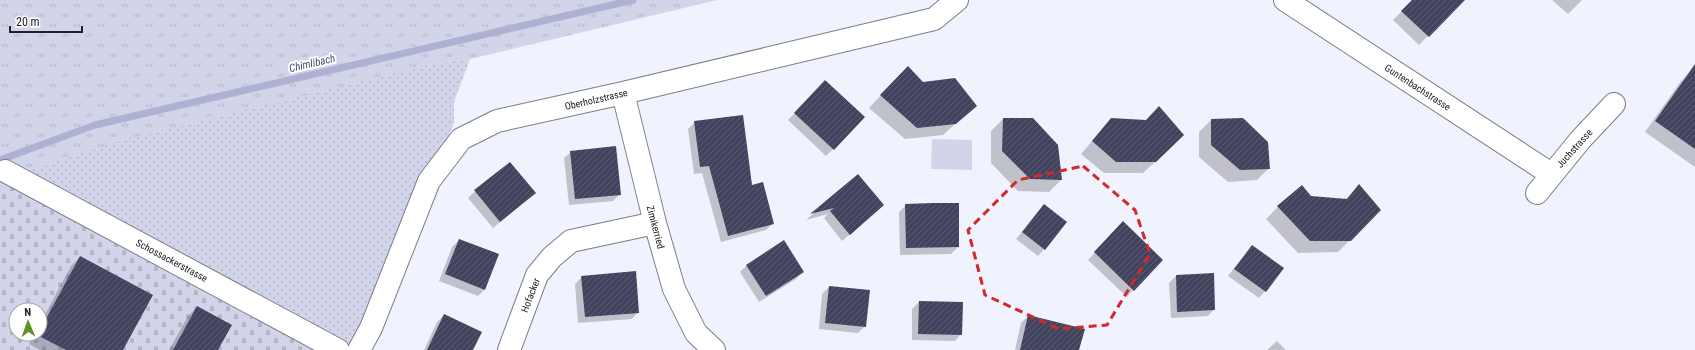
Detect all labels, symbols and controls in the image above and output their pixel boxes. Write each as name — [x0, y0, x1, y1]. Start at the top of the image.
scale bar — [10, 8, 82, 34]
text: 20 m — [16, 15, 40, 29]
water label: Chimlibach — [288, 52, 336, 75]
street label: Guntenbachstrasse — [1383, 62, 1453, 113]
street label: Oberholzstrasse — [564, 87, 629, 112]
street label: Juchstrasse — [1554, 127, 1595, 170]
street label: Zimikerried — [644, 204, 667, 250]
street label: Schossackerstrasse — [134, 237, 210, 284]
street label: Hofacker — [519, 276, 542, 314]
north arrow — [8, 302, 48, 342]
text: N — [24, 306, 32, 319]

